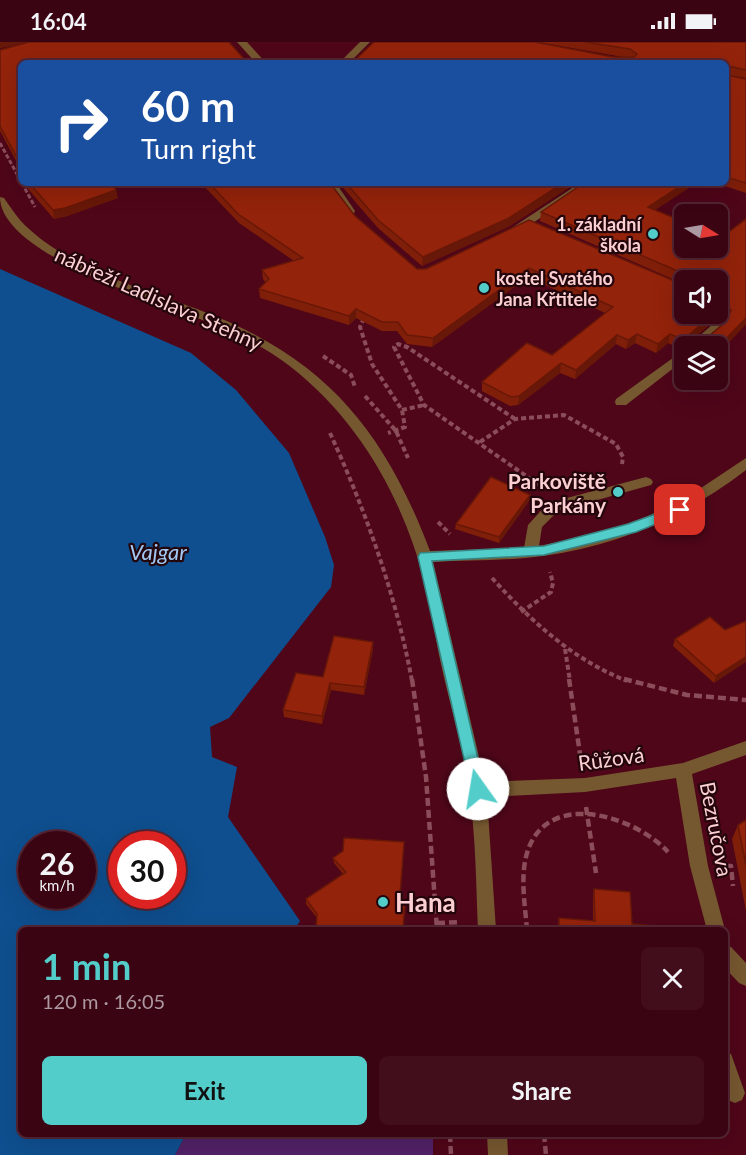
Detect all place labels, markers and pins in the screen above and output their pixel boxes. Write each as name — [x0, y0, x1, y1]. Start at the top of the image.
place label: 1. základní škola — [556, 213, 642, 256]
marker: 1. základní škola — [646, 227, 660, 241]
place label: kostel Svatého Jana Křtitele — [496, 267, 613, 310]
marker: kostel Svatého Jana Křtitele — [477, 281, 491, 295]
place label: Parkoviště Parkány — [508, 468, 607, 517]
pin — [654, 484, 705, 535]
marker: Parkoviště Parkány — [611, 485, 625, 499]
place label: Hana — [395, 886, 456, 918]
marker: Hana — [376, 895, 390, 909]

